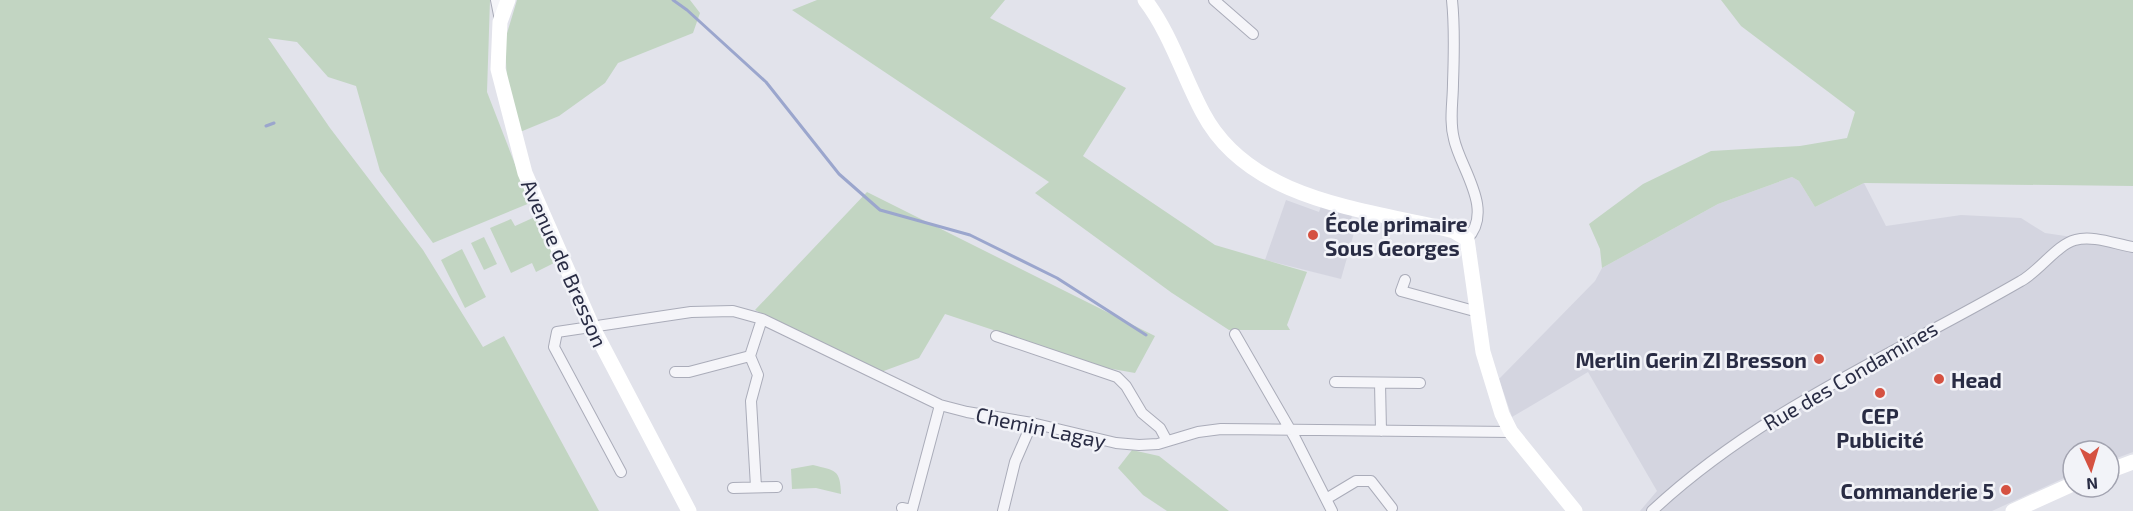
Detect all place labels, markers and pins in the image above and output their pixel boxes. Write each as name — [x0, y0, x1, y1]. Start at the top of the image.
place label: École primaire Sous Georges — [1325, 211, 1468, 260]
marker: École primaire Sous Georges — [1306, 228, 1320, 242]
place label: Merlin Gerin ZI Bresson — [1575, 347, 1807, 372]
marker: Merlin Gerin ZI Bresson — [1812, 352, 1826, 366]
place label: Head — [1951, 367, 2002, 392]
marker: Head — [1932, 372, 1946, 386]
marker: CEP Publicité — [1873, 386, 1887, 400]
place label: CEP Publicité — [1836, 403, 1924, 452]
place label: Commanderie 5 — [1841, 478, 1994, 503]
marker: Commanderie 5 — [1999, 483, 2013, 497]

